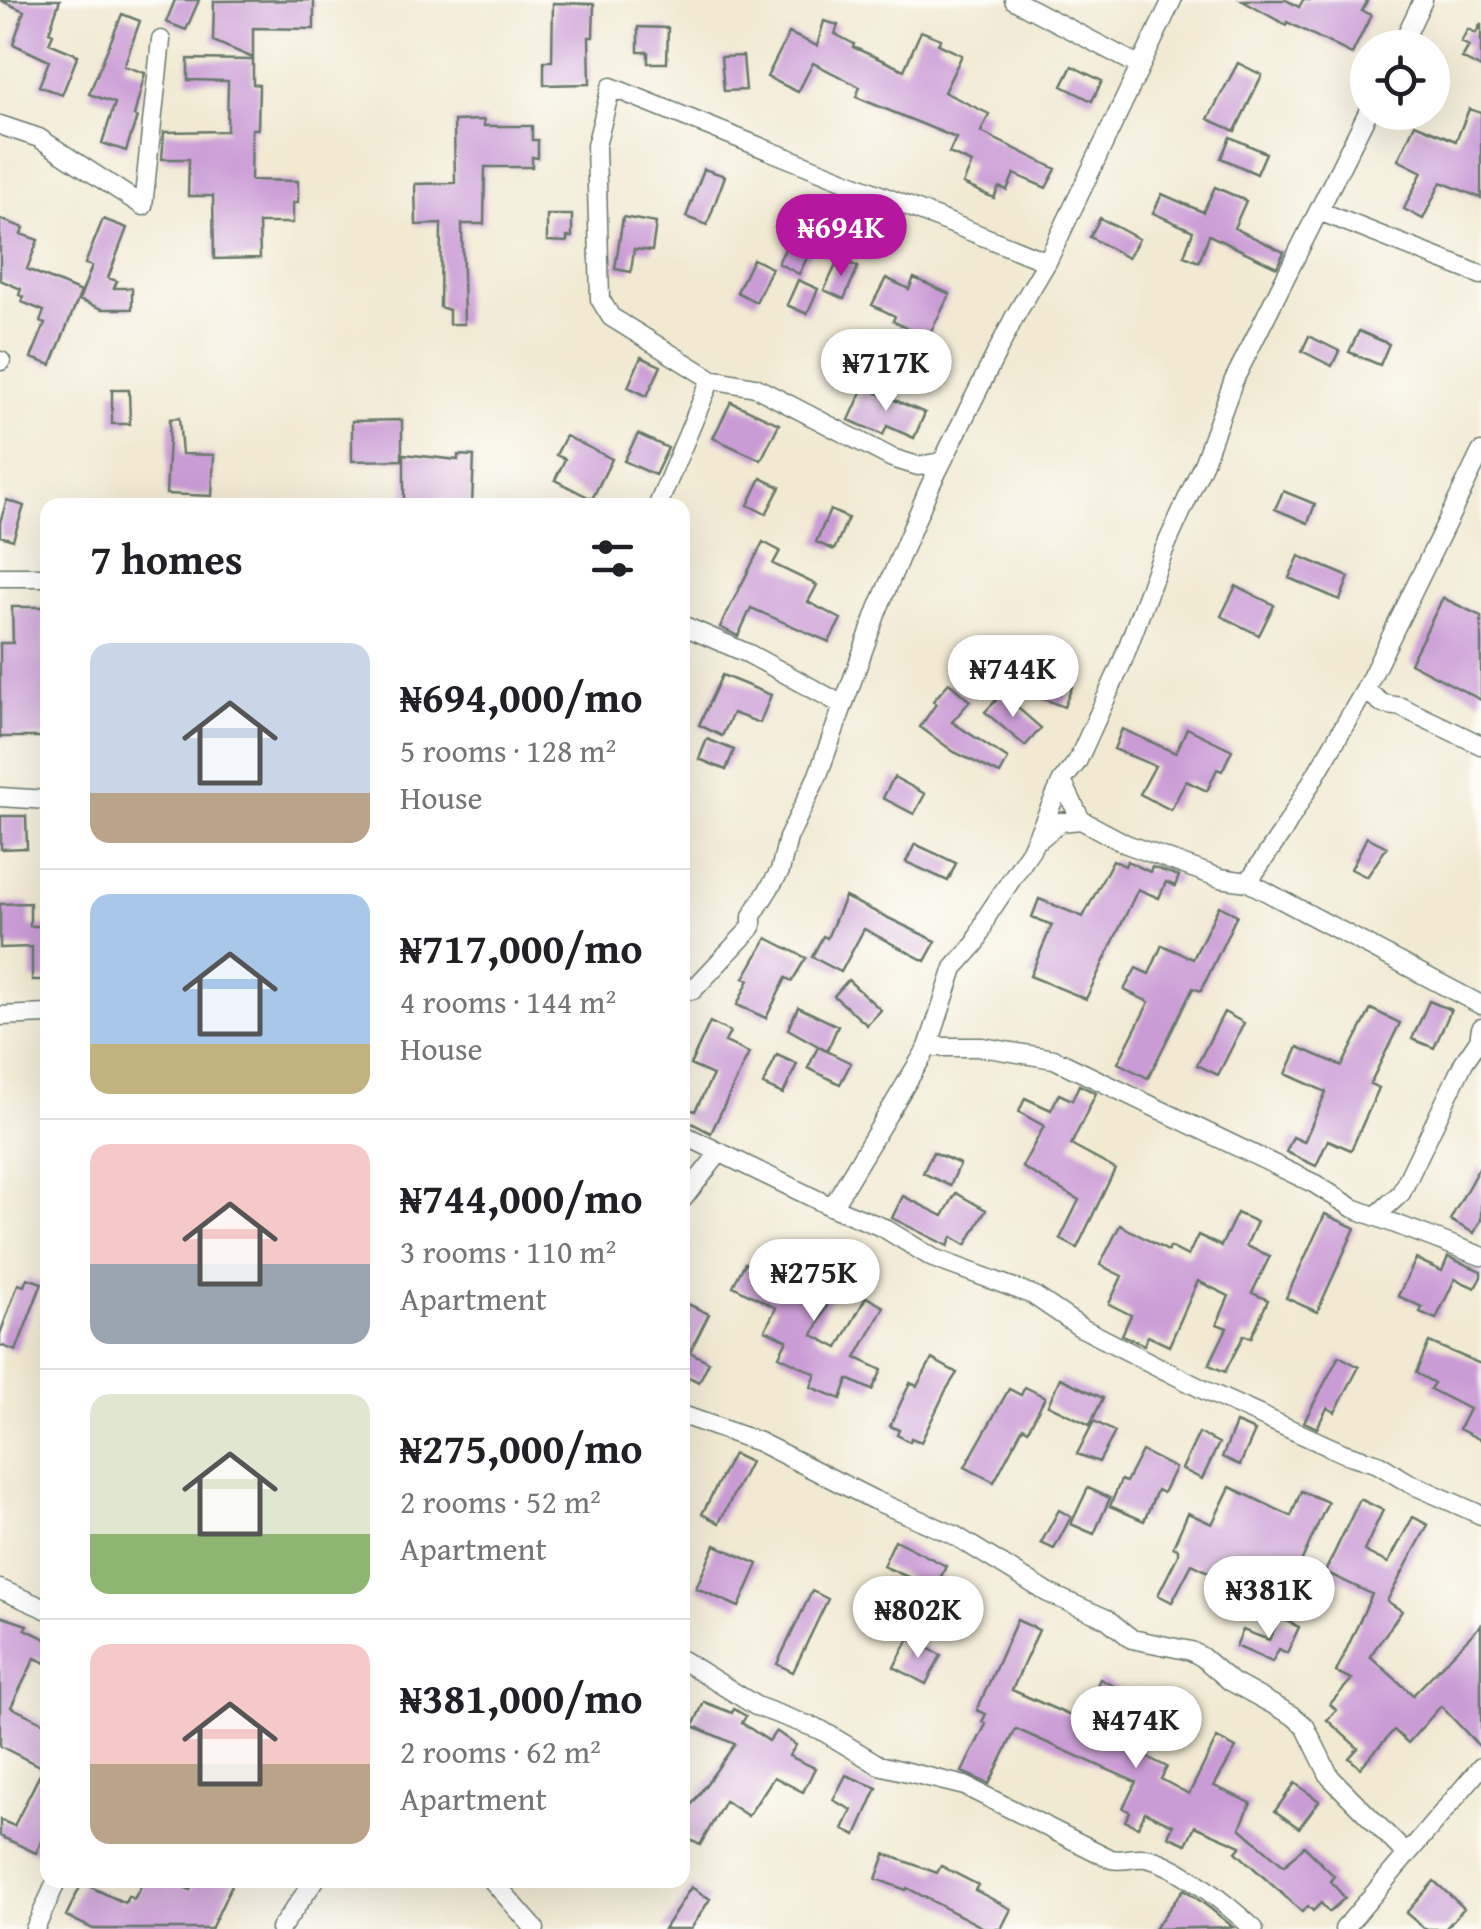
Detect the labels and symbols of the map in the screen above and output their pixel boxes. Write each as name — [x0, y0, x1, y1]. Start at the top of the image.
pin: ₦694K — [771, 194, 911, 279]
pin: ₦717K — [816, 329, 956, 414]
pin: ₦744K — [943, 635, 1083, 720]
pin: ₦275K — [744, 1239, 884, 1324]
pin: ₦381K — [1199, 1556, 1339, 1641]
pin: ₦802K — [848, 1576, 988, 1661]
pin: ₦474K — [1066, 1686, 1206, 1771]

